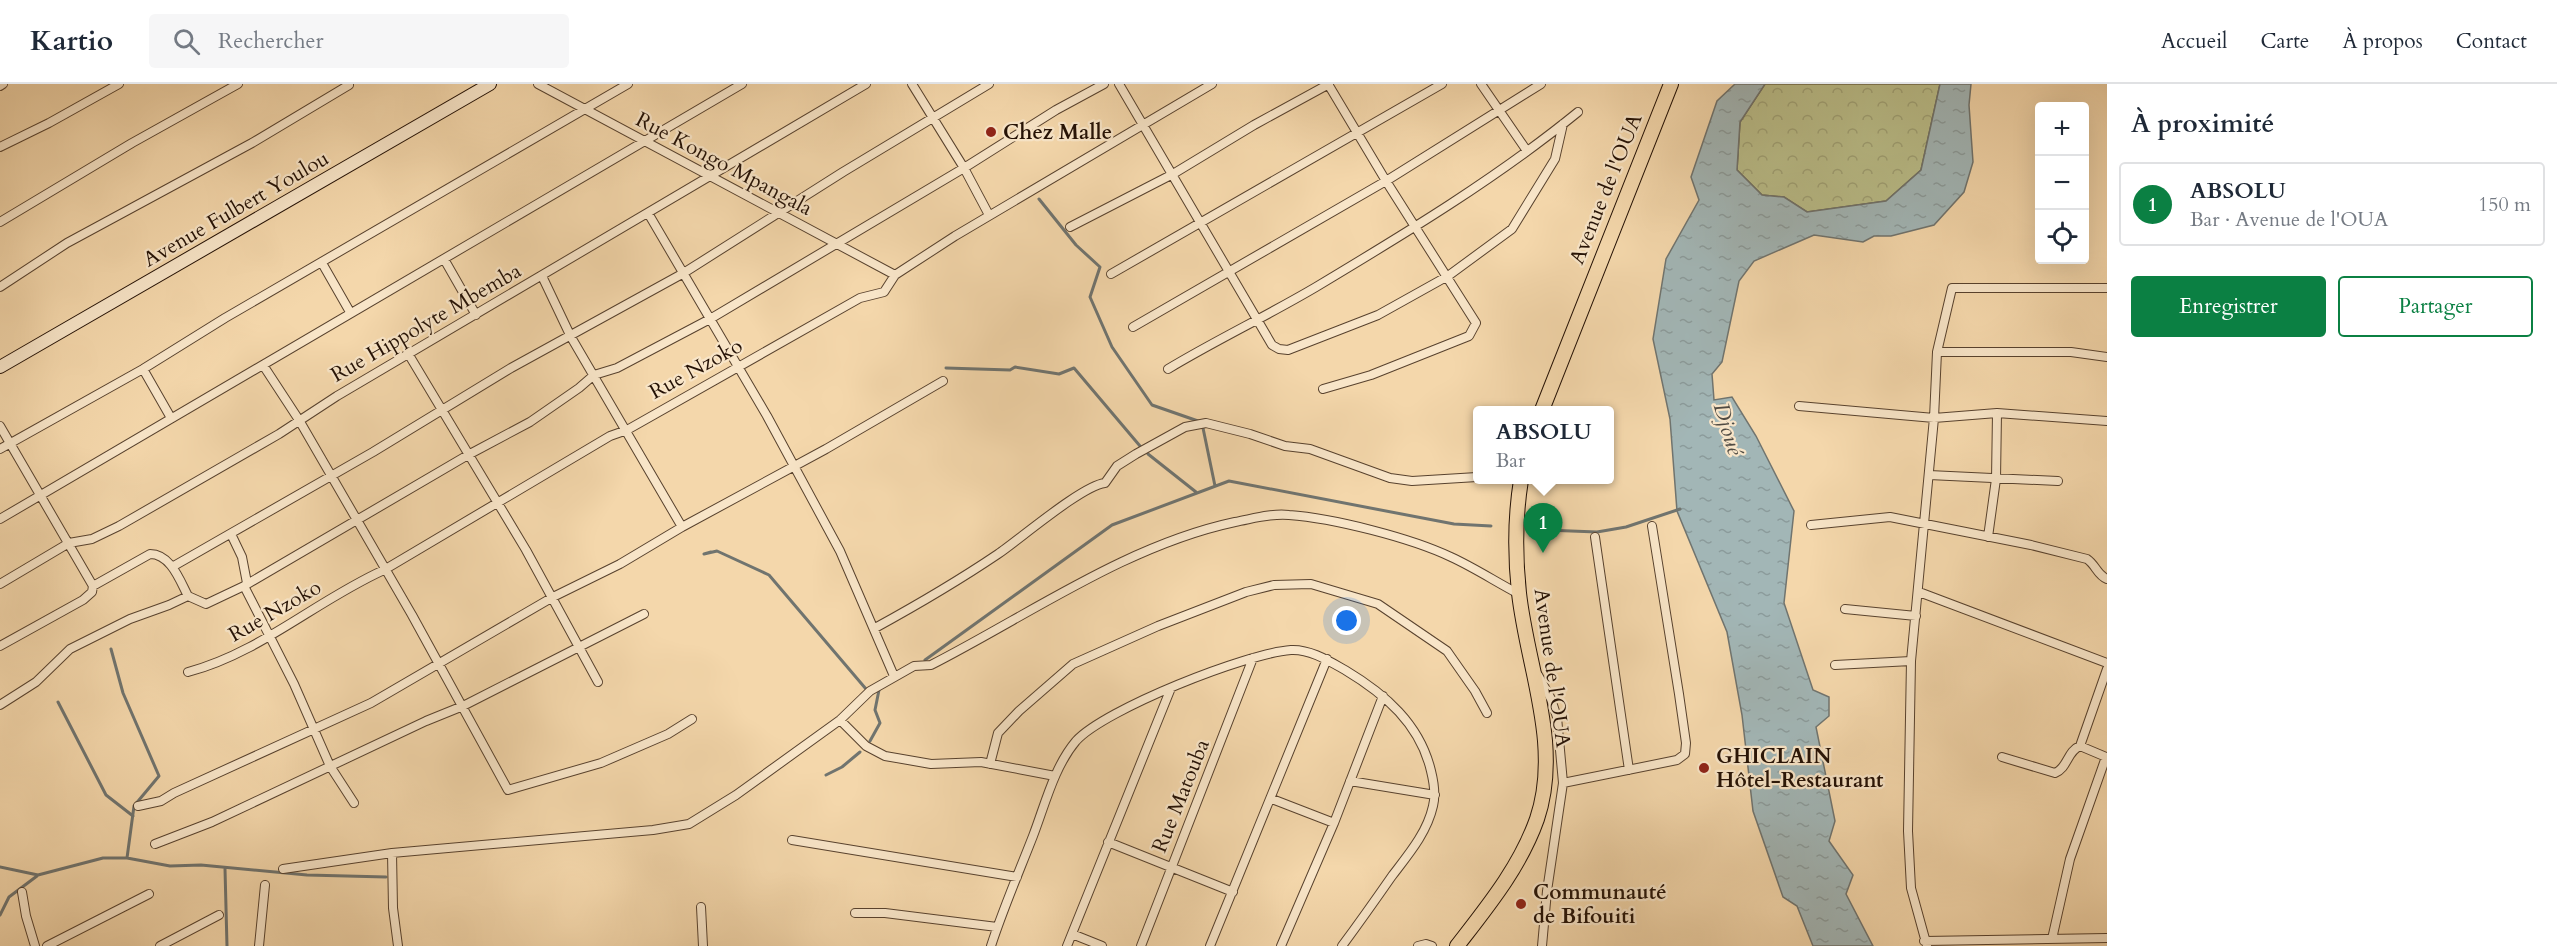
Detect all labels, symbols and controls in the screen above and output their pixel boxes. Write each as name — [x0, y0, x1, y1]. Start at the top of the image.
search box — [149, 14, 569, 68]
text: Kartio — [30, 22, 113, 60]
icon: search — [170, 25, 203, 58]
text: Rechercher — [218, 26, 324, 56]
text: Accueil — [2161, 27, 2227, 56]
text: Carte — [2260, 27, 2309, 56]
text: À propos — [2342, 27, 2423, 56]
text: Contact — [2456, 27, 2527, 56]
map controls — [2035, 102, 2089, 264]
button: + — [2035, 102, 2089, 156]
street label: Rue Kongo Mpangala — [631, 105, 817, 223]
text: À proximité — [2131, 106, 2274, 141]
street label: Avenue de l'OUA — [1563, 109, 1650, 269]
place label: Chez Malle — [1003, 118, 1112, 147]
marker: Chez Malle — [984, 125, 998, 139]
street label: Avenue Fulbert Youlou — [138, 144, 334, 274]
button: − — [2035, 156, 2089, 210]
text: ABSOLU — [2190, 176, 2286, 206]
text: 1 — [2147, 191, 2158, 218]
text: 150 m — [2478, 191, 2531, 218]
text: Bar · Avenue de l'OUA — [2190, 206, 2388, 233]
button: locate — [2035, 210, 2089, 264]
street label: Rue Hippolyte Mbemba — [325, 257, 527, 389]
button: Enregistrer — [2131, 276, 2326, 337]
button: Partager — [2338, 276, 2533, 337]
street label: Rue Nzoko — [644, 331, 748, 407]
water label: Djoué — [1706, 399, 1751, 460]
popup — [1473, 406, 1614, 484]
text: ABSOLU — [1496, 417, 1591, 447]
text: Bar — [1496, 447, 1525, 474]
pin: 1 — [1524, 504, 1562, 553]
street label: Rue Nzoko — [223, 573, 327, 649]
street label: Avenue de l'OUA — [1526, 587, 1578, 750]
your location — [1332, 606, 1361, 635]
street label: Rue Matouba — [1145, 735, 1217, 857]
place label: GHICLAIN Hôtel-Restaurant — [1716, 742, 1884, 795]
marker: GHICLAIN Hôtel-Restaurant — [1697, 761, 1711, 775]
place label: Communauté de Bifouiti — [1533, 878, 1667, 931]
marker: Communauté de Bifouiti — [1514, 897, 1528, 911]

